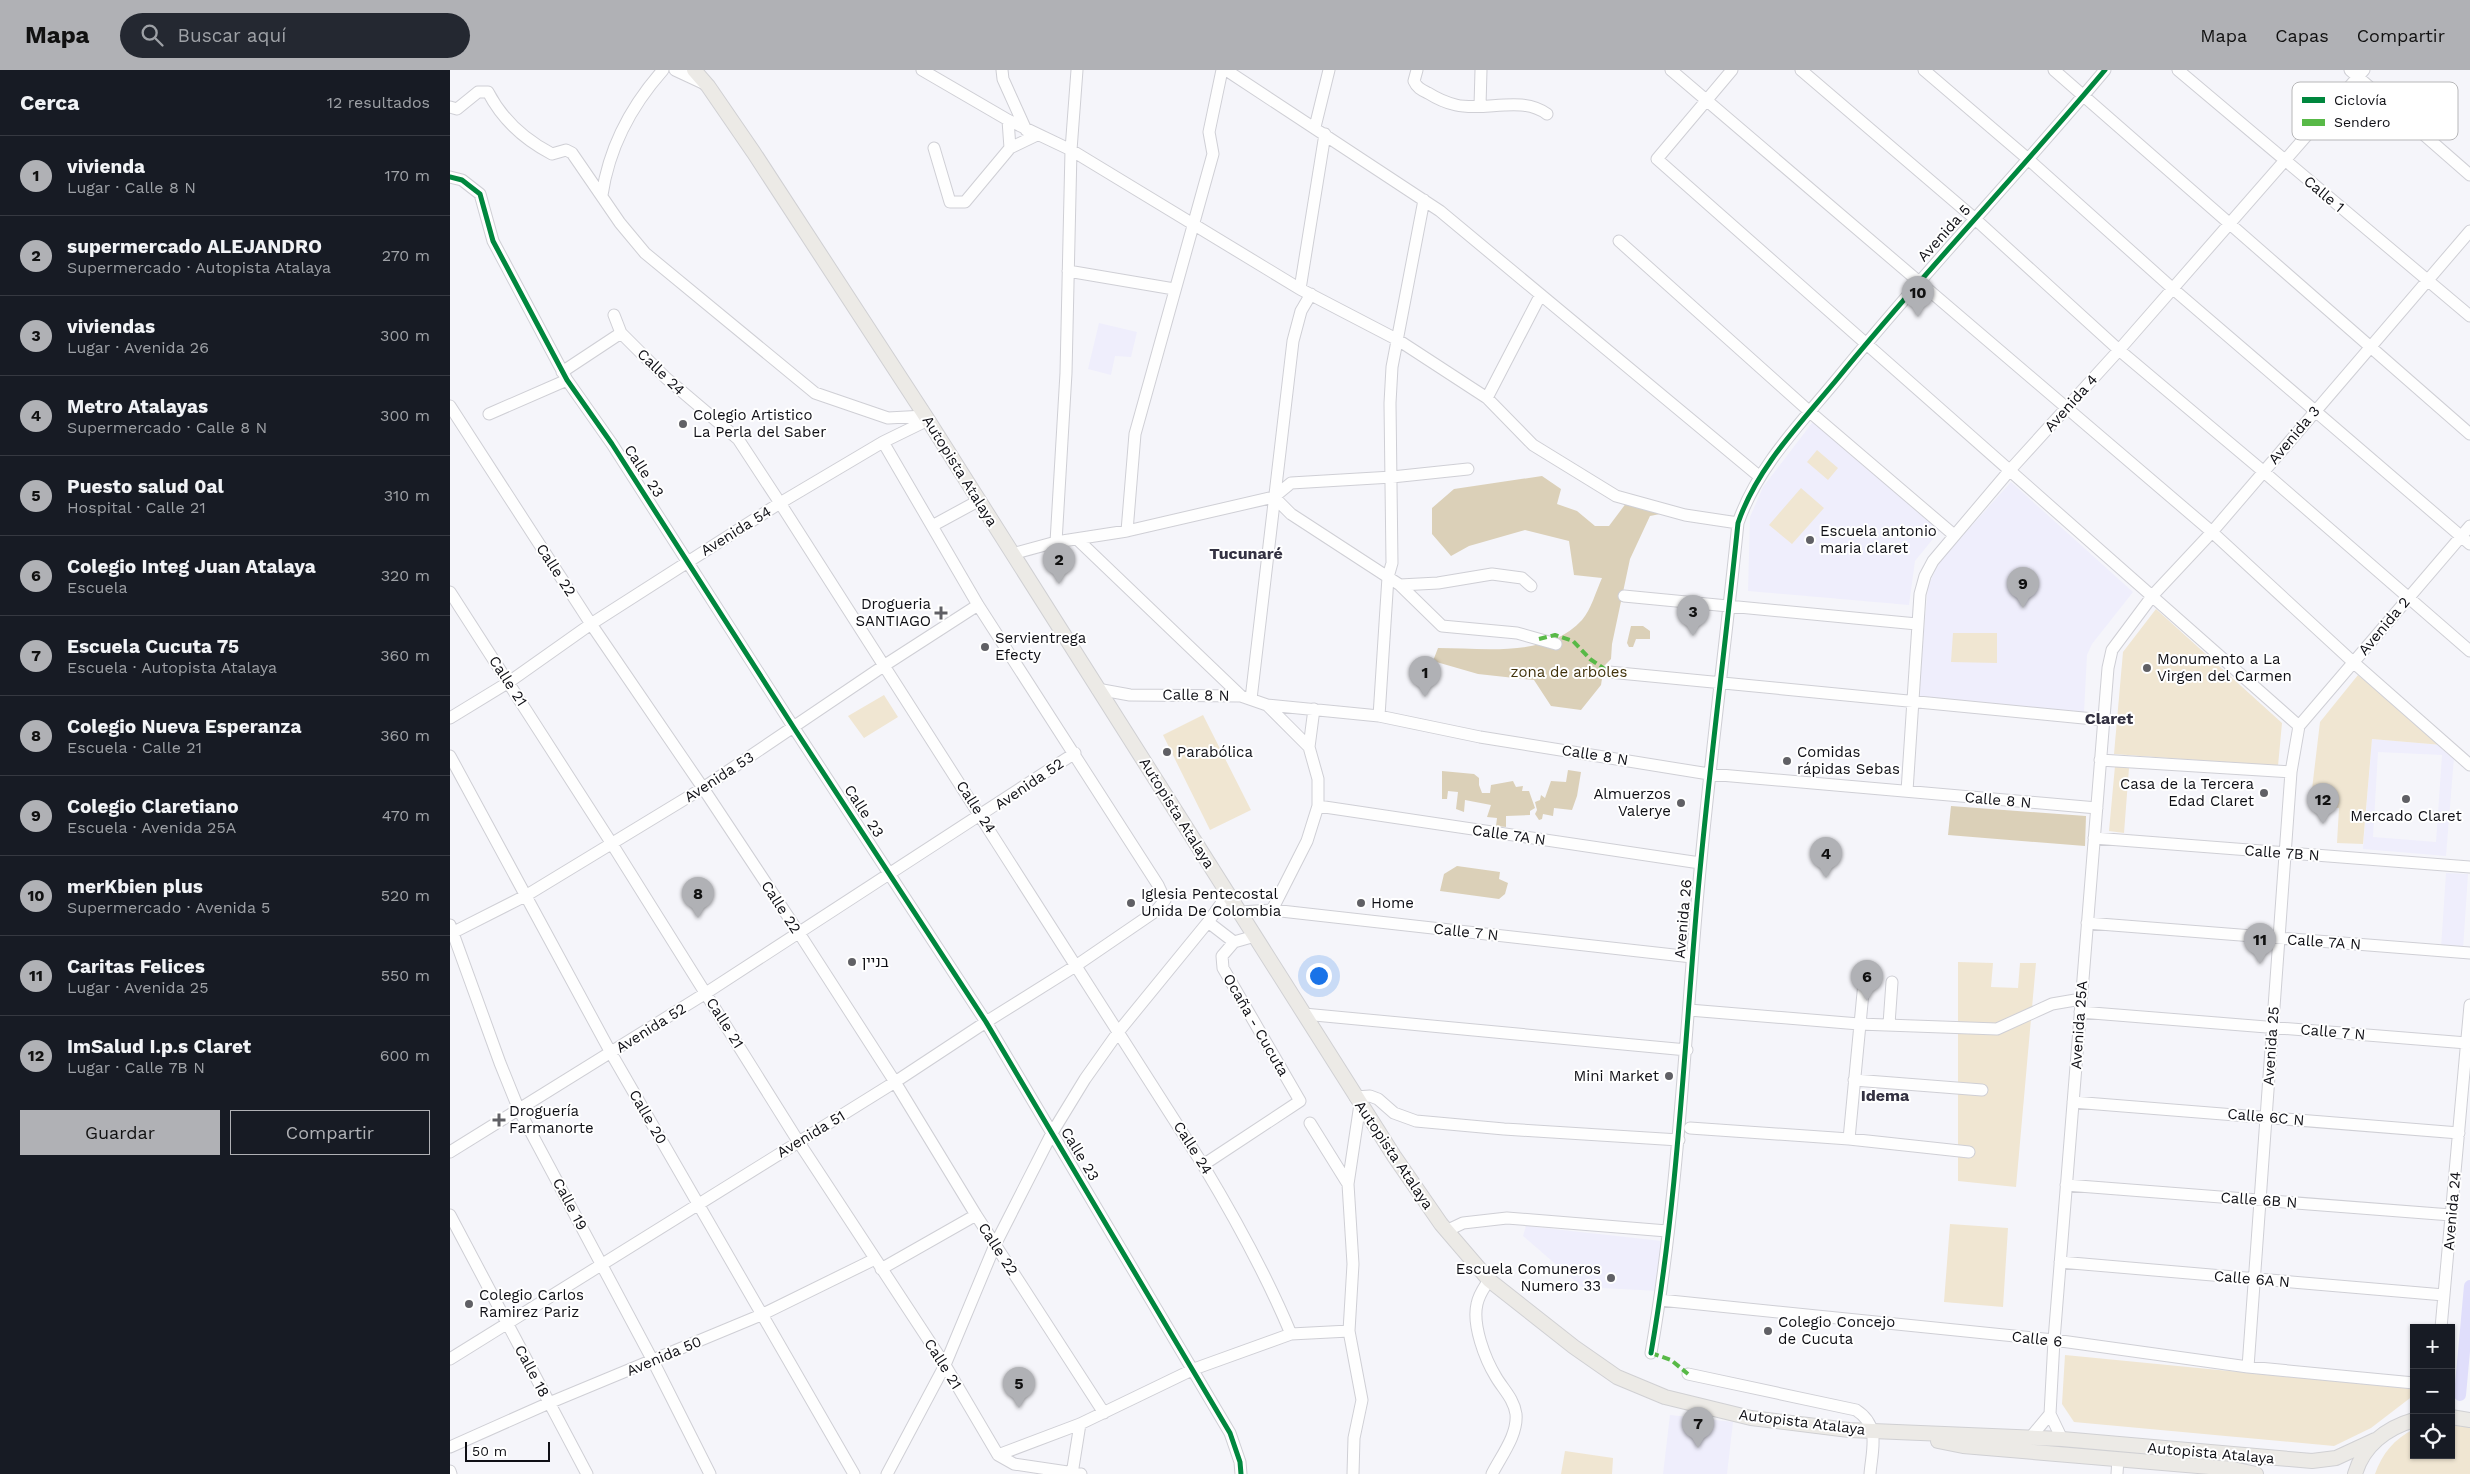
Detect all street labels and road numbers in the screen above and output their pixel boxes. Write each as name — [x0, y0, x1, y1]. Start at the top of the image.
street label: Calle 1 — [2300, 172, 2348, 216]
street label: Avenida 5 — [1914, 201, 1974, 265]
street label: Calle 24 — [633, 345, 689, 399]
street label: Avenida 4 — [2041, 371, 2101, 435]
street label: Avenida 3 — [2264, 402, 2324, 468]
street label: Autopista Atalaya — [919, 412, 1002, 530]
street label: Calle 23 — [620, 441, 668, 501]
street label: Avenida 54 — [697, 502, 775, 560]
street label: Calle 22 — [532, 540, 580, 600]
street label: Avenida 2 — [2354, 593, 2414, 659]
street label: Calle 21 — [485, 652, 531, 710]
street label: Calle 8 N — [1162, 685, 1230, 705]
street label: Calle 8 N — [1560, 741, 1630, 769]
street label: Avenida 53 — [681, 748, 757, 806]
street label: Avenida 52 — [991, 754, 1067, 814]
street label: Autopista Atalaya — [1136, 754, 1219, 872]
street label: Calle 24 — [952, 777, 1000, 837]
street label: Calle 23 — [840, 781, 888, 841]
street label: Calle 8 N — [1964, 788, 2032, 812]
street label: Calle 7A N — [1471, 821, 1547, 849]
street label: Calle 7B N — [2244, 841, 2320, 865]
street label: Calle 22 — [757, 877, 805, 937]
street label: Avenida 26 — [1671, 879, 1695, 959]
street label: Calle 7 N — [1433, 920, 1499, 944]
street label: Calle 7A N — [2286, 930, 2362, 954]
street label: Ocaña - Cucuta — [1219, 971, 1293, 1080]
street label: Avenida 25A — [2067, 980, 2091, 1070]
street label: Calle 21 — [702, 994, 748, 1052]
street label: Avenida 52 — [613, 999, 689, 1057]
street label: Avenida 25 — [2259, 1006, 2283, 1086]
street label: Calle 7 N — [2300, 1020, 2366, 1044]
street label: Calle 20 — [625, 1087, 671, 1147]
street label: Autopista Atalaya — [1351, 1097, 1437, 1213]
street label: Calle 6C N — [2227, 1105, 2305, 1129]
street label: Avenida 51 — [774, 1107, 848, 1161]
street label: Calle 24 — [1170, 1118, 1216, 1178]
street label: Calle 23 — [1057, 1124, 1103, 1184]
street label: Avenida 24 — [2440, 1171, 2464, 1251]
street label: Calle 19 — [549, 1175, 591, 1233]
street label: Calle 6B N — [2220, 1188, 2298, 1212]
street label: Calle 22 — [974, 1219, 1022, 1279]
street label: Calle 6A N — [2213, 1267, 2291, 1291]
street label: Calle 6 — [2011, 1327, 2063, 1351]
street label: Avenida 50 — [624, 1332, 704, 1380]
street label: Calle 21 — [920, 1335, 966, 1393]
street label: Calle 18 — [511, 1342, 553, 1400]
street label: Autopista Atalaya — [1738, 1405, 1867, 1439]
street label: Autopista Atalaya — [2147, 1438, 2276, 1468]

